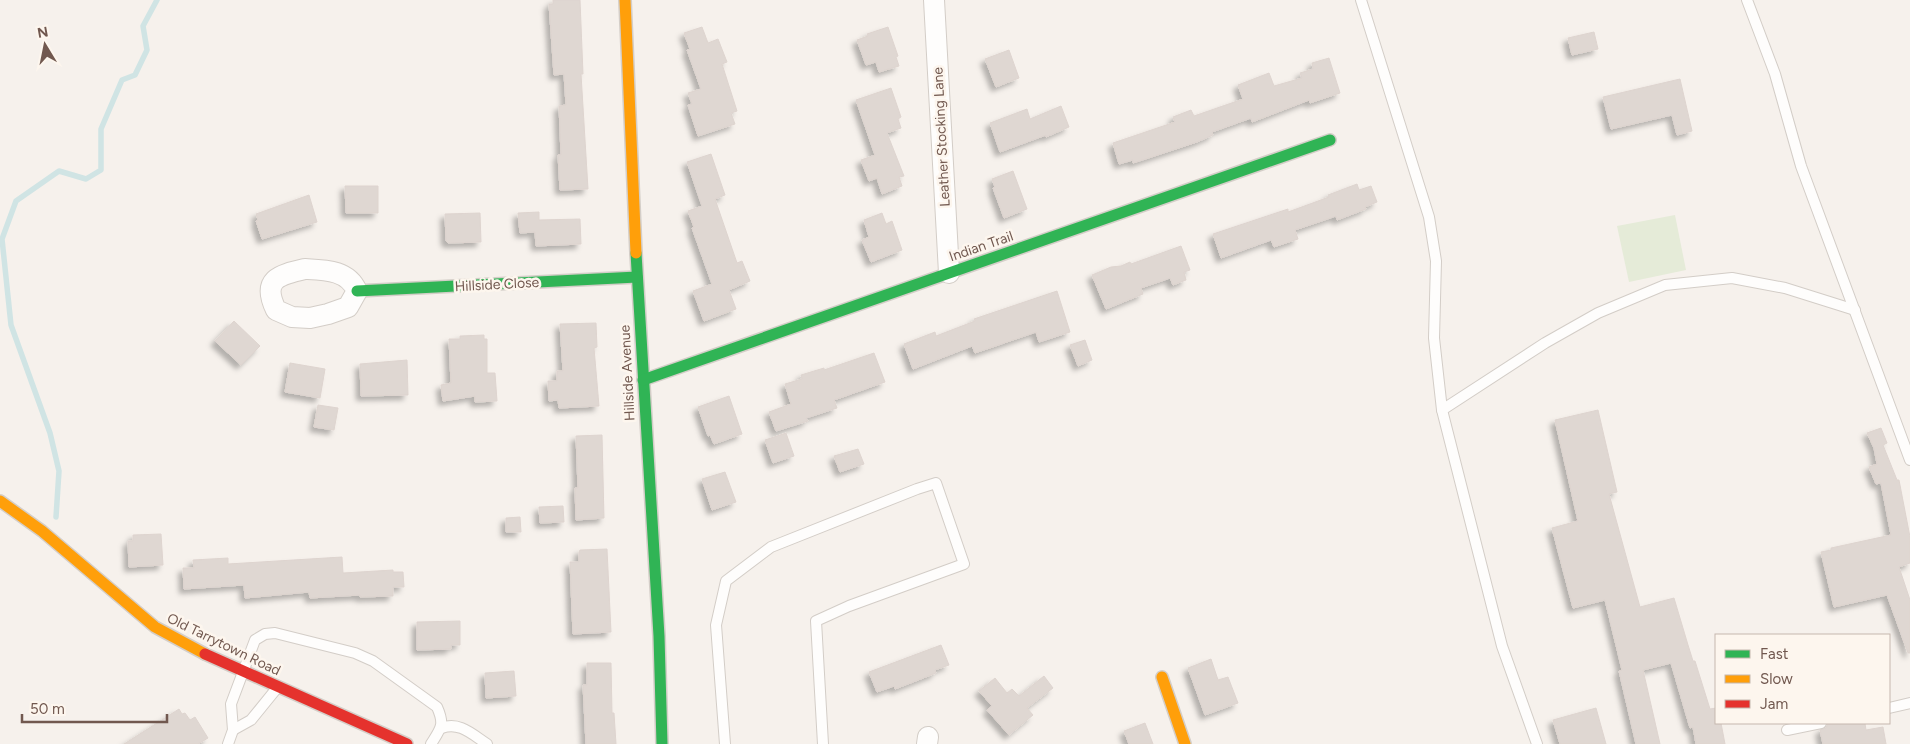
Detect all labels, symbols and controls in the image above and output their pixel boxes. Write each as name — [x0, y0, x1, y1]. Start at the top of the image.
north arrow — [20, 20, 70, 70]
text: N — [36, 23, 50, 42]
street label: Leather Stocking Lane — [929, 66, 954, 207]
street label: Indian Trail — [947, 228, 1015, 265]
street label: Hillside Close — [454, 274, 540, 295]
street label: Hillside Avenue — [616, 324, 639, 422]
street label: Old Tarrytown Road — [164, 610, 283, 679]
legend — [1715, 634, 1890, 724]
text: Fast — [1760, 645, 1789, 663]
text: Slow — [1760, 670, 1793, 688]
scale bar — [22, 692, 168, 724]
text: Jam — [1760, 695, 1788, 713]
text: 50 m — [30, 700, 65, 718]

